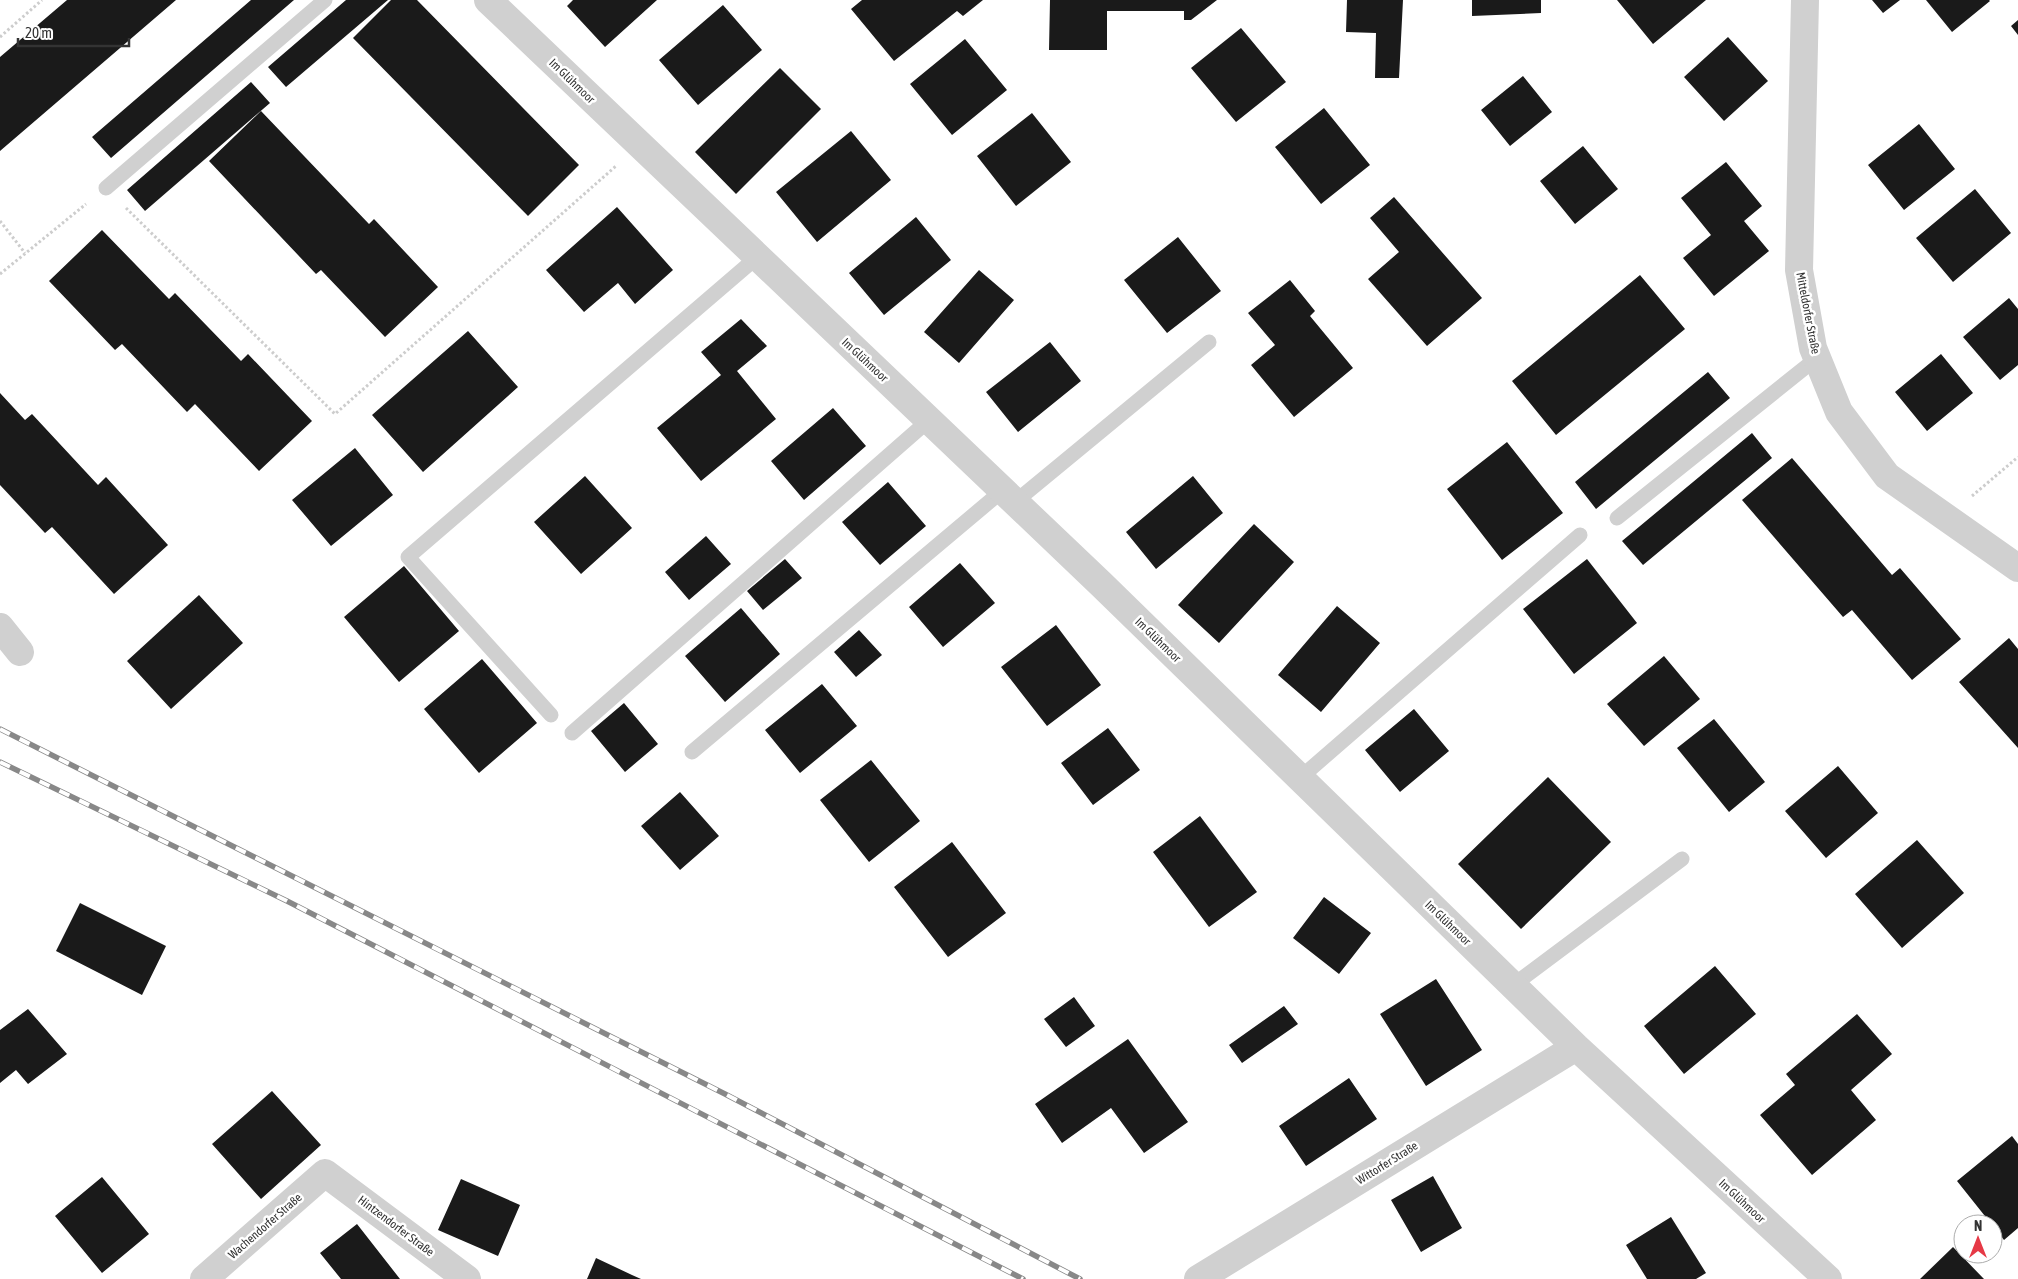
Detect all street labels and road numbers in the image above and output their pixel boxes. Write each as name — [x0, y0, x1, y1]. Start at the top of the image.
street label: Im Glühmoor — [546, 56, 598, 106]
street label: Mitteldorfer Straße — [1793, 271, 1823, 355]
street label: Im Glühmoor — [839, 335, 891, 385]
street label: Im Glühmoor — [1132, 615, 1184, 665]
street label: Im Glühmoor — [1422, 898, 1474, 948]
street label: Wittorfer Straße — [1354, 1139, 1420, 1187]
street label: Im Glühmoor — [1716, 1176, 1768, 1226]
street label: Wachendorfer Straße — [225, 1190, 305, 1262]
street label: Hintzendorfer Straße — [355, 1193, 437, 1259]

